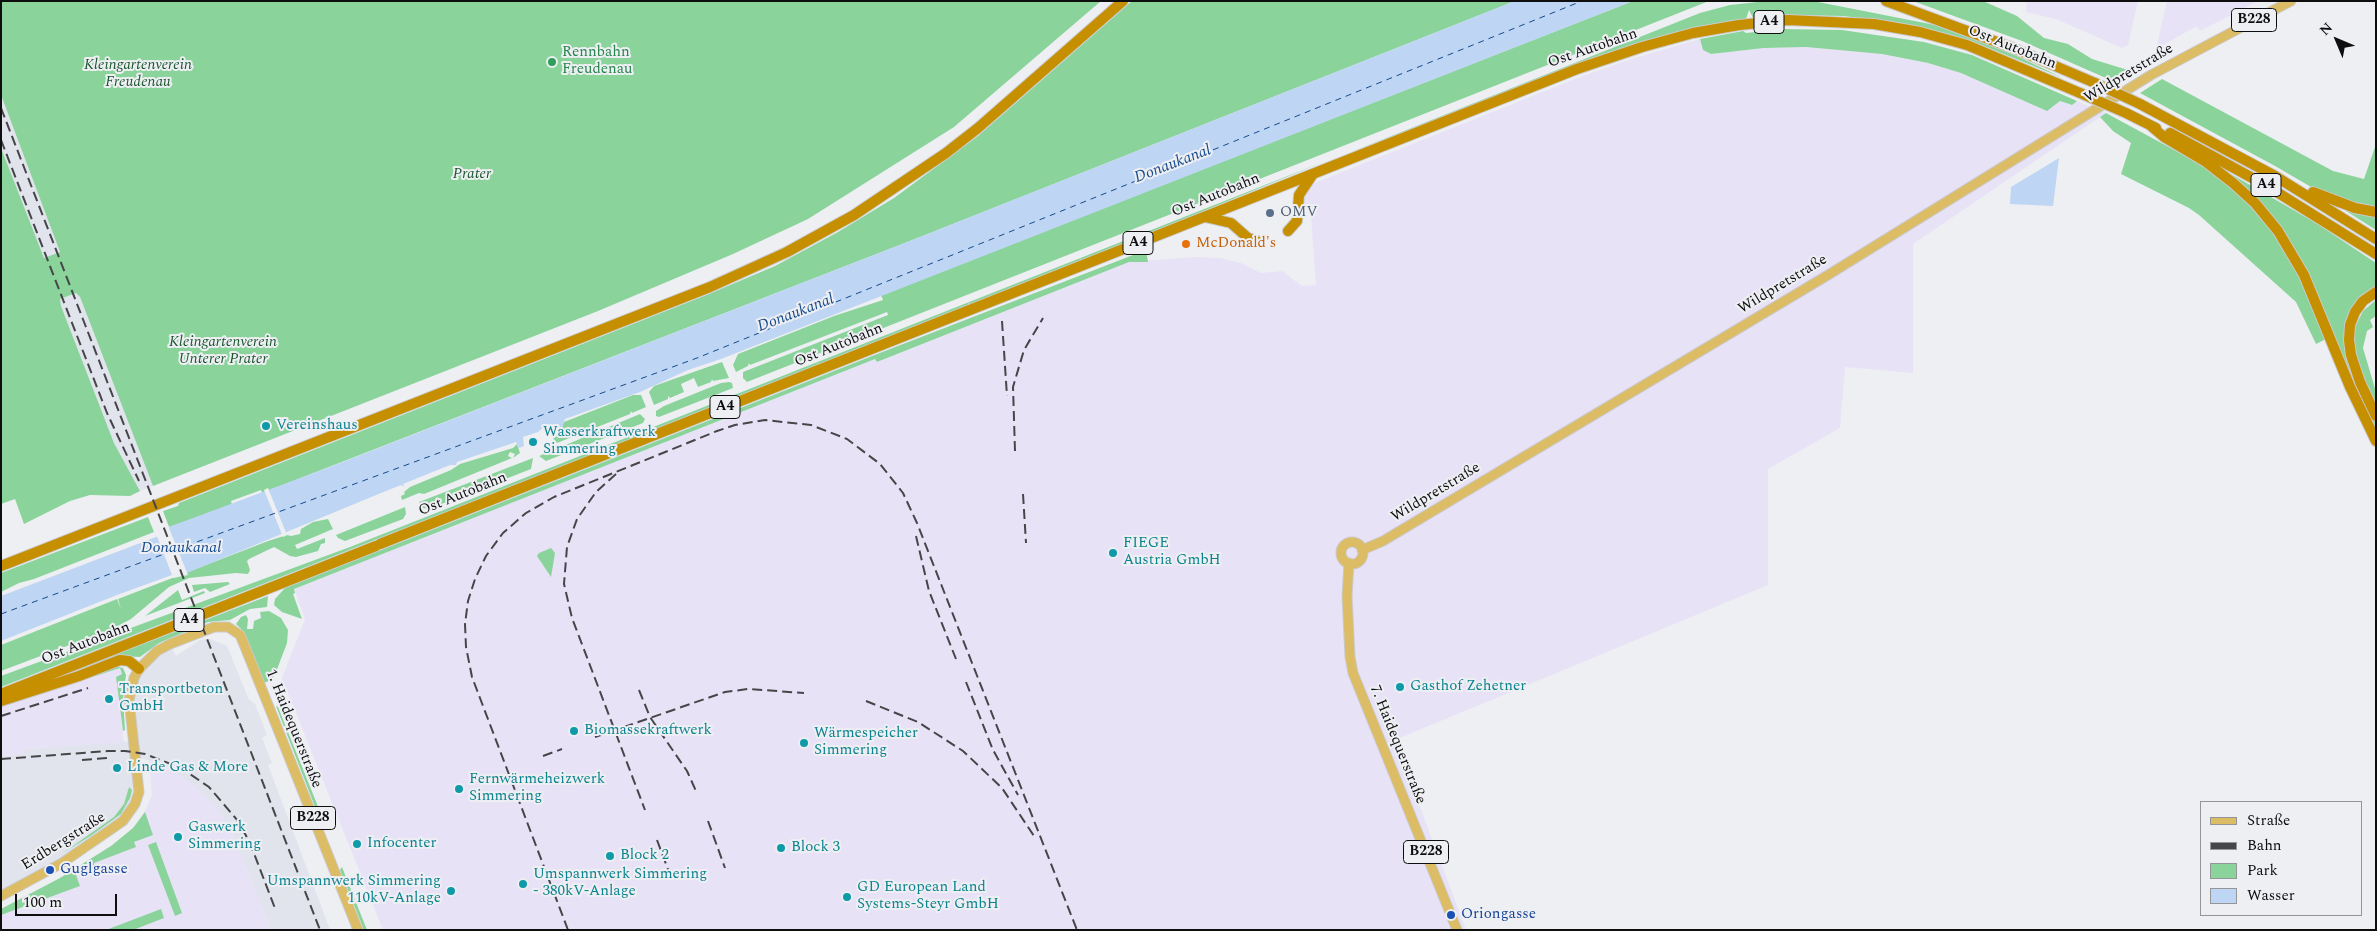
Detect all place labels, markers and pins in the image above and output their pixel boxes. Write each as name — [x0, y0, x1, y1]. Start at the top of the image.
place label: Rennbahn Freudenau — [562, 44, 632, 79]
marker: Rennbahn Freudenau — [546, 56, 558, 68]
place label: OMV — [1280, 204, 1318, 222]
marker: OMV — [1264, 207, 1276, 219]
place label: McDonald's — [1196, 235, 1276, 253]
marker: McDonald's — [1180, 238, 1192, 250]
place label: Vereinshaus — [276, 417, 358, 435]
marker: Vereinshaus — [260, 420, 272, 432]
place label: Wasserkraftwerk Simmering — [543, 424, 656, 459]
marker: Wasserkraftwerk Simmering — [527, 436, 539, 448]
place label: FIEGE Austria GmbH — [1123, 535, 1221, 570]
marker: FIEGE Austria GmbH — [1107, 547, 1119, 559]
place label: Gasthof Zehetner — [1410, 678, 1526, 696]
place label: Transportbeton GmbH — [119, 681, 223, 716]
marker: Gasthof Zehetner — [1394, 681, 1406, 693]
marker: Transportbeton GmbH — [103, 693, 115, 705]
place label: Biomassekraftwerk — [584, 722, 712, 740]
marker: Biomassekraftwerk — [568, 725, 580, 737]
place label: Wärmespeicher Simmering — [814, 725, 918, 760]
marker: Wärmespeicher Simmering — [798, 737, 810, 749]
place label: Linde Gas & More — [127, 759, 248, 777]
marker: Linde Gas & More — [111, 762, 123, 774]
place label: Fernwärmeheizwerk Simmering — [469, 771, 605, 806]
marker: Fernwärmeheizwerk Simmering — [453, 783, 465, 795]
place label: Gaswerk Simmering — [188, 819, 261, 854]
marker: Gaswerk Simmering — [172, 831, 184, 843]
place label: Infocenter — [367, 835, 437, 853]
marker: Infocenter — [351, 838, 363, 850]
place label: Block 3 — [791, 839, 840, 857]
marker: Block 3 — [775, 842, 787, 854]
place label: Block 2 — [620, 847, 669, 865]
marker: Block 2 — [604, 850, 616, 862]
place label: Guglgasse — [60, 861, 128, 879]
marker: Guglgasse — [44, 864, 56, 876]
place label: Umspannwerk Simmering - 380kV-Anlage — [533, 866, 707, 901]
place label: Umspannwerk Simmering 110kV-Anlage — [267, 873, 441, 908]
marker: Umspannwerk Simmering - 380kV-Anlage — [517, 878, 529, 890]
place label: GD European Land Systems-Steyr GmbH — [857, 879, 999, 914]
marker: Umspannwerk Simmering 110kV-Anlage — [445, 885, 457, 897]
marker: GD European Land Systems-Steyr GmbH — [841, 891, 853, 903]
place label: Oriongasse — [1461, 906, 1536, 924]
marker: Oriongasse — [1445, 909, 1457, 921]

